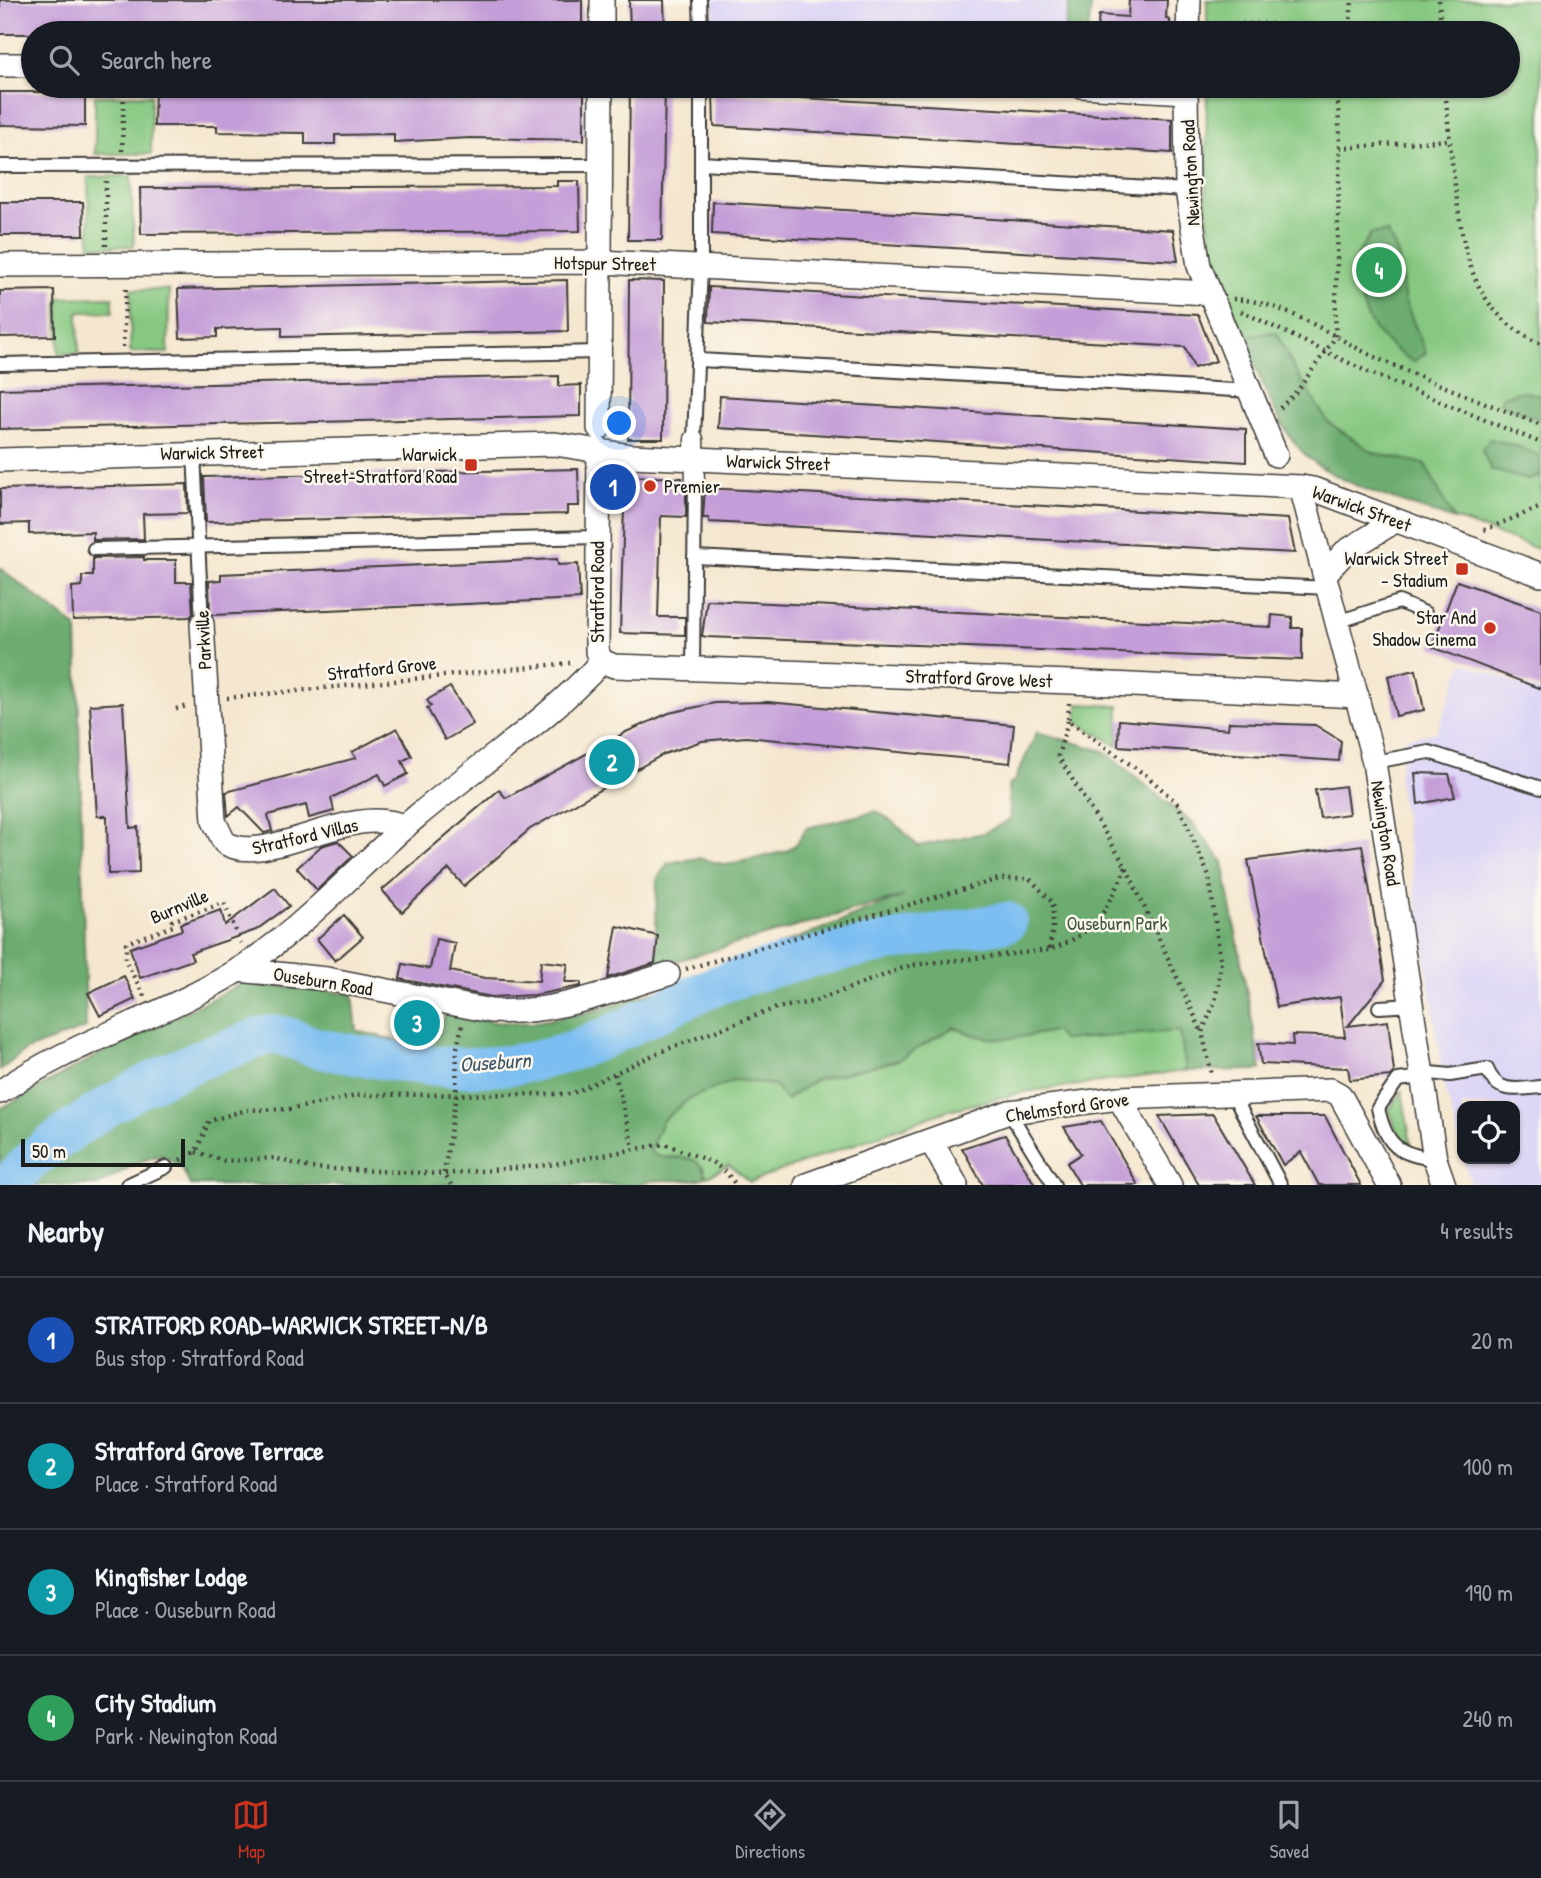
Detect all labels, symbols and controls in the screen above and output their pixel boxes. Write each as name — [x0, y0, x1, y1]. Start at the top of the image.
search box — [21, 21, 1520, 98]
icon: search — [45, 41, 83, 79]
text: Search here — [101, 42, 212, 77]
street label: Newington Road — [1174, 119, 1206, 227]
pin: 4 — [1356, 244, 1402, 296]
street label: Hotspur Street — [554, 249, 657, 277]
your location — [602, 406, 636, 440]
street label: Warwick Street — [160, 438, 264, 466]
place label: Warwick Street-Stratford Road — [304, 441, 458, 489]
street label: Warwick Street — [726, 447, 831, 477]
marker: Warwick Street-Stratford Road — [463, 457, 479, 473]
pin: 1 — [590, 461, 636, 513]
place label: Premier — [664, 473, 721, 499]
marker: Premier — [642, 478, 658, 494]
street label: Warwick Street — [1309, 478, 1415, 538]
street label: Stratford Road — [584, 541, 610, 643]
place label: Warwick Street - Stadium — [1345, 545, 1448, 593]
marker: Warwick Street - Stadium — [1454, 561, 1470, 577]
place label: Star And Shadow Cinema — [1372, 604, 1477, 652]
street label: Parkville — [188, 609, 218, 670]
marker: Star And Shadow Cinema — [1482, 620, 1498, 636]
street label: Stratford Grove — [326, 649, 438, 687]
street label: Stratford Grove West — [905, 662, 1053, 694]
pin: 2 — [589, 736, 635, 788]
street label: Newington Road — [1365, 779, 1407, 888]
street label: Stratford Villas — [249, 811, 361, 861]
street label: Burnville — [146, 882, 212, 930]
park label: Ouseburn Park — [1067, 910, 1167, 936]
street label: Ouseburn Road — [272, 960, 375, 1002]
pin: 3 — [394, 997, 440, 1049]
water label: Ouseburn — [458, 1045, 533, 1079]
street label: Chelmsford Grove — [1004, 1085, 1131, 1129]
map controls — [1457, 1101, 1520, 1164]
button: locate — [1457, 1101, 1520, 1164]
scale bar — [21, 1136, 186, 1168]
text: 50 m — [32, 1138, 66, 1164]
text: Nearby — [28, 1211, 104, 1251]
text: 4 results — [1440, 1215, 1513, 1246]
text: STRATFORD ROAD-WARWICK STREET-N/B — [95, 1307, 488, 1342]
text: 1 — [47, 1325, 55, 1356]
text: 20 m — [1471, 1325, 1513, 1356]
text: Bus stop · Stratford Road — [95, 1342, 304, 1373]
text: Stratford Grove Terrace — [95, 1433, 324, 1468]
text: 2 — [46, 1451, 56, 1482]
text: 100 m — [1463, 1451, 1513, 1482]
text: Place · Stratford Road — [95, 1468, 277, 1499]
text: Kingfisher Lodge — [95, 1559, 248, 1594]
text: 3 — [46, 1577, 56, 1608]
text: 190 m — [1465, 1577, 1513, 1608]
text: Place · Ouseburn Road — [95, 1594, 275, 1625]
text: City Stadium — [95, 1685, 216, 1720]
text: 4 — [47, 1703, 55, 1734]
text: 240 m — [1462, 1703, 1513, 1734]
text: Park · Newington Road — [95, 1720, 277, 1751]
tab: Map — [232, 1796, 270, 1864]
tab: Directions — [735, 1796, 805, 1864]
tab: Saved — [1270, 1796, 1309, 1864]

